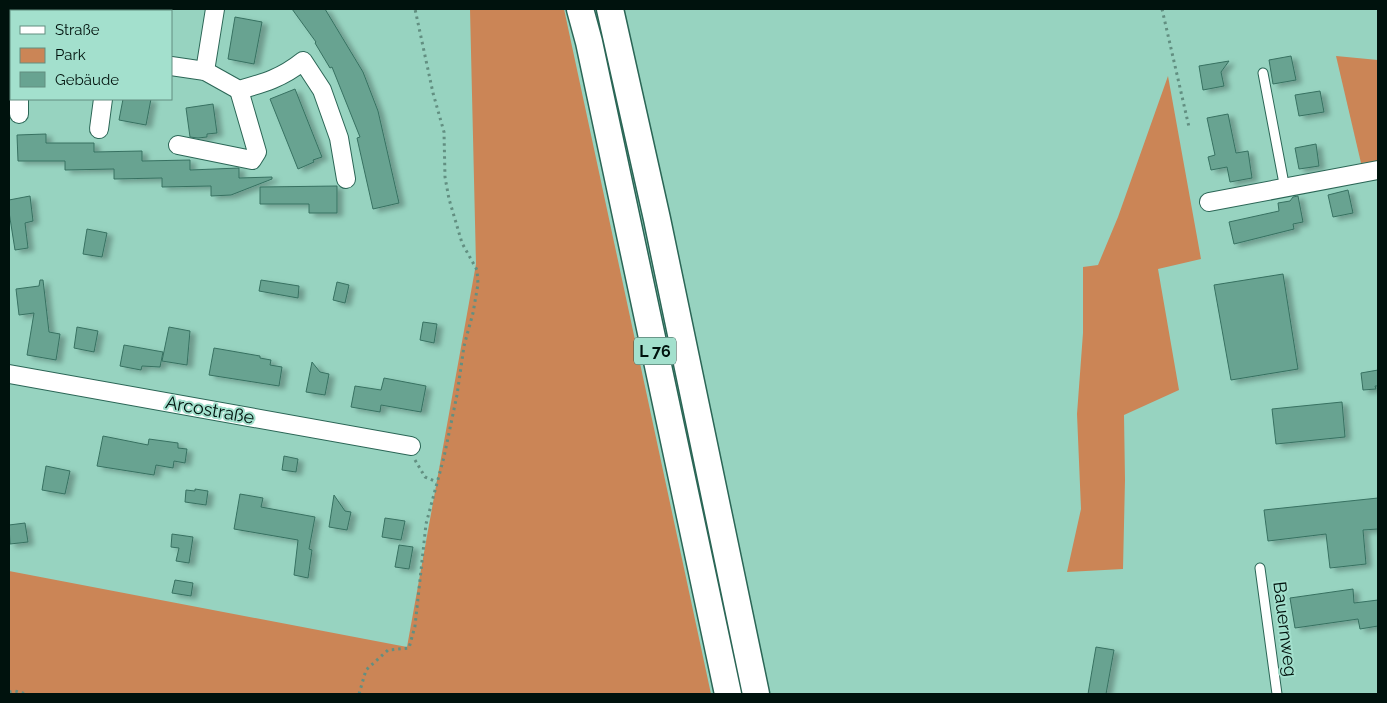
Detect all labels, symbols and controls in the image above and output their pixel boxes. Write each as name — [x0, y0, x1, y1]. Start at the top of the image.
legend — [10, 10, 172, 100]
text: Straße — [55, 21, 100, 39]
text: Park — [55, 46, 86, 64]
text: Gebäude — [55, 71, 119, 89]
road number: L 76 — [634, 338, 676, 364]
street label: Arcostraße — [164, 391, 257, 428]
street label: Bauernweg — [1269, 580, 1302, 678]

